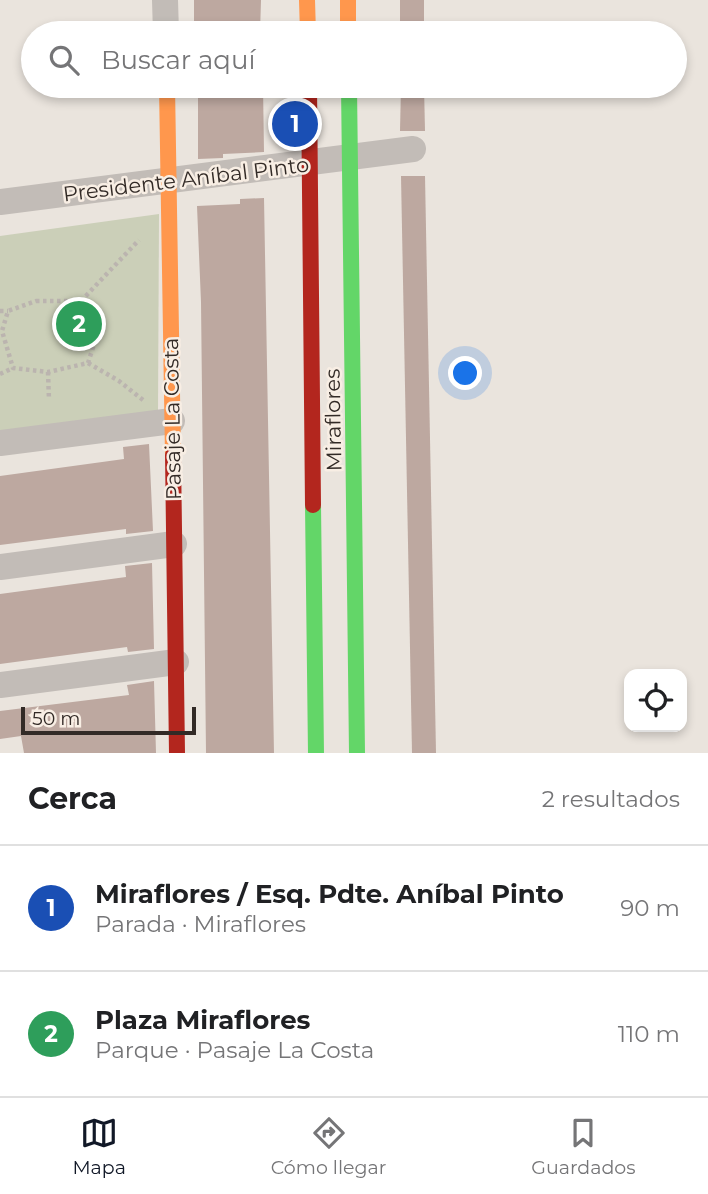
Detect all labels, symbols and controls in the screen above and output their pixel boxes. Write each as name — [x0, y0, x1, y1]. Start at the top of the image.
search box — [21, 21, 687, 98]
icon: search — [45, 41, 83, 79]
text: Buscar aquí — [101, 44, 255, 76]
pin: 1 — [272, 98, 318, 150]
street label: Presidente Aníbal Pinto — [62, 152, 310, 206]
pin: 2 — [56, 298, 102, 350]
street label: Pasaje La Costa — [158, 338, 186, 500]
your location — [448, 356, 482, 390]
street label: Miraflores — [320, 368, 346, 472]
map controls — [624, 669, 687, 732]
button: locate — [624, 669, 687, 732]
scale bar — [21, 704, 196, 736]
text: 50 m — [32, 707, 80, 730]
text: Cerca — [28, 780, 117, 817]
text: 2 resultados — [542, 785, 680, 813]
text: Miraflores / Esq. Pdte. Aníbal Pinto — [95, 878, 564, 910]
text: 1 — [46, 894, 56, 922]
text: 90 m — [620, 894, 680, 922]
text: Parada · Miraflores — [95, 910, 306, 938]
text: Plaza Miraflores — [95, 1004, 310, 1036]
text: 2 — [44, 1020, 58, 1048]
text: 110 m — [618, 1020, 680, 1048]
text: Parque · Pasaje La Costa — [95, 1036, 374, 1064]
tab: Mapa — [72, 1114, 126, 1179]
tab: Cómo llegar — [271, 1114, 386, 1179]
tab: Guardados — [531, 1114, 636, 1179]

